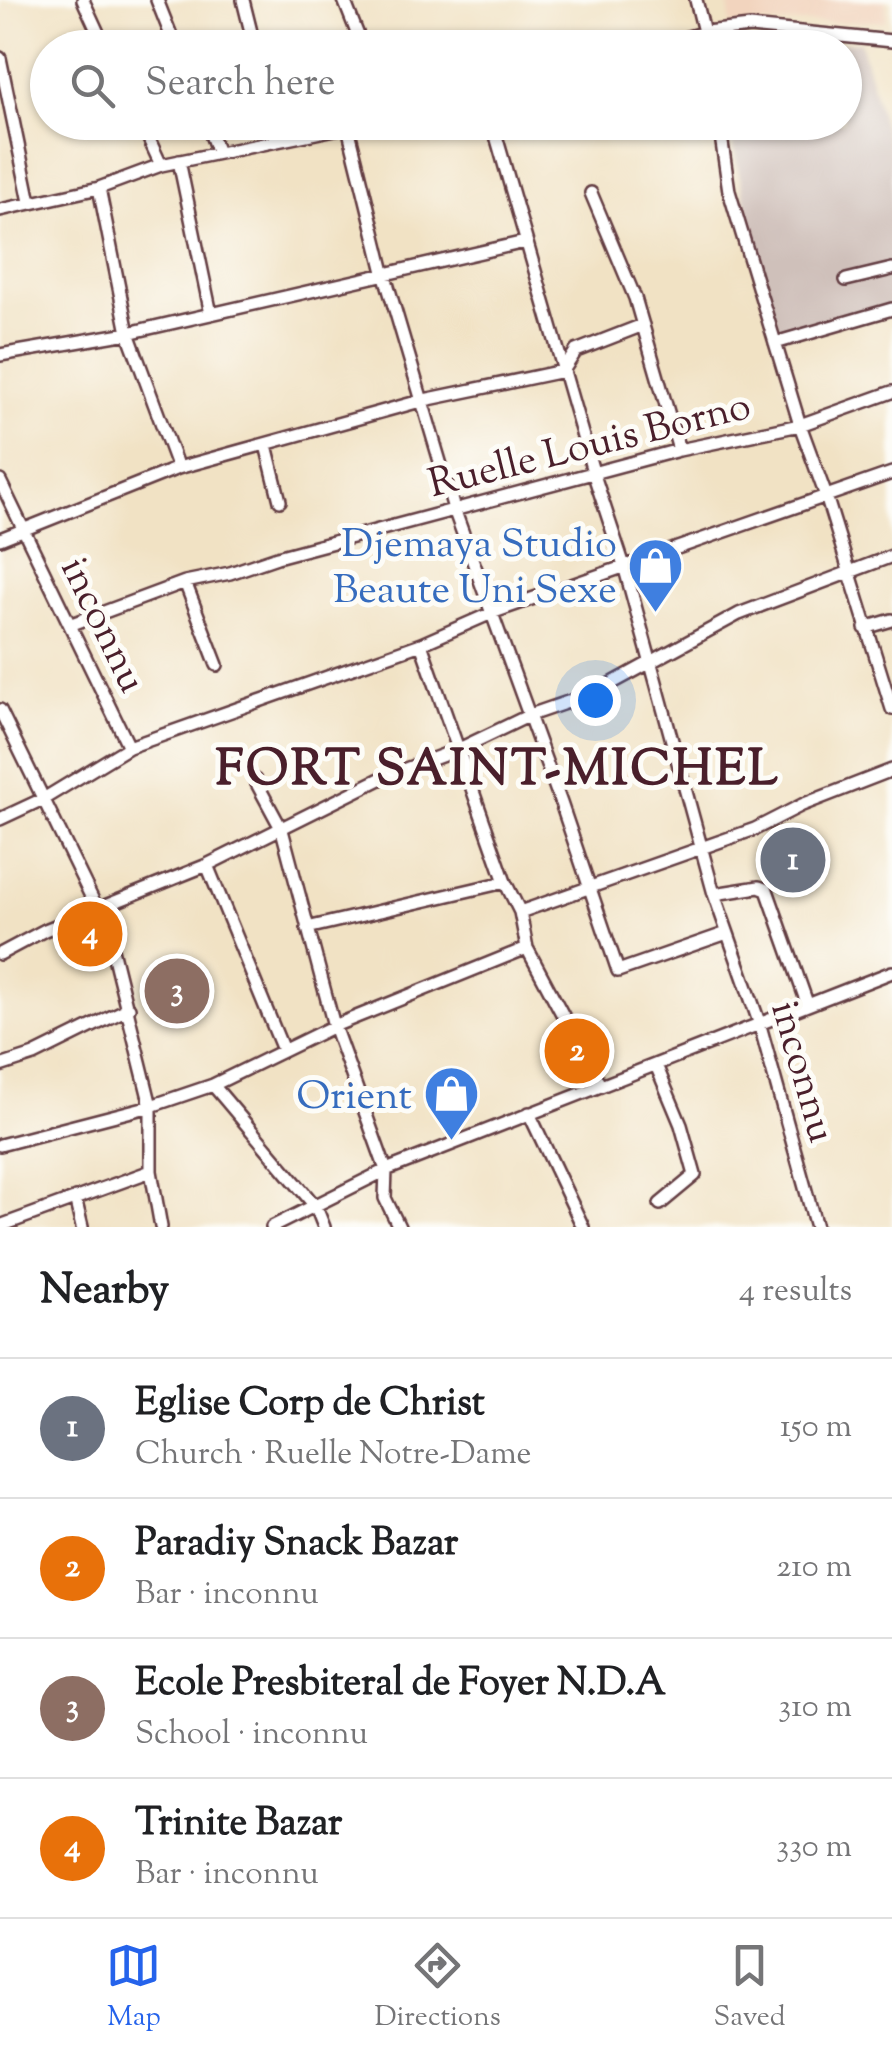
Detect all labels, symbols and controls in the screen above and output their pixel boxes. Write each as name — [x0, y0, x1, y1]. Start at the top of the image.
search box — [30, 30, 862, 140]
icon: search — [65, 58, 120, 113]
text: Search here — [145, 58, 336, 112]
street label: Ruelle Louis Borno — [423, 380, 757, 515]
place label: Djemaya Studio Beaute Uni Sexe — [333, 518, 617, 621]
shop icon: Djemaya Studio Beaute Uni Sexe — [626, 535, 686, 614]
street label: inconnu — [44, 549, 158, 703]
your location — [570, 675, 621, 726]
district label: FORT SAINT-MICHEL — [216, 736, 781, 808]
pin: 1 — [760, 822, 826, 898]
pin: 4 — [58, 896, 122, 972]
pin: 3 — [144, 954, 210, 1028]
street label: inconnu — [753, 995, 848, 1150]
pin: 2 — [544, 1014, 610, 1088]
shop icon: Orient — [421, 1064, 481, 1143]
place label: Orient — [296, 1070, 412, 1127]
text: Nearby — [40, 1262, 169, 1322]
text: 4 results — [739, 1269, 852, 1315]
text: Eglise Corp de Christ — [135, 1378, 485, 1432]
text: 1 — [67, 1405, 78, 1451]
text: 150 m — [780, 1405, 852, 1451]
text: Church · Ruelle Notre-Dame — [135, 1432, 531, 1478]
text: Paradiy Snack Bazar — [135, 1518, 458, 1572]
text: 2 — [65, 1545, 80, 1591]
text: 210 m — [776, 1545, 852, 1591]
text: Bar · inconnu — [135, 1572, 319, 1618]
text: Ecole Presbiteral de Foyer N.D.A — [135, 1658, 666, 1712]
text: 3 — [66, 1685, 79, 1731]
text: 310 m — [778, 1685, 852, 1731]
text: School · inconnu — [135, 1712, 368, 1758]
text: Trinite Bazar — [135, 1798, 342, 1852]
text: 4 — [64, 1825, 81, 1871]
text: 330 m — [776, 1825, 852, 1871]
text: Bar · inconnu — [135, 1852, 319, 1898]
tab: Map — [106, 1938, 161, 2038]
tab: Directions — [374, 1938, 501, 2038]
tab: Saved — [714, 1938, 786, 2038]

